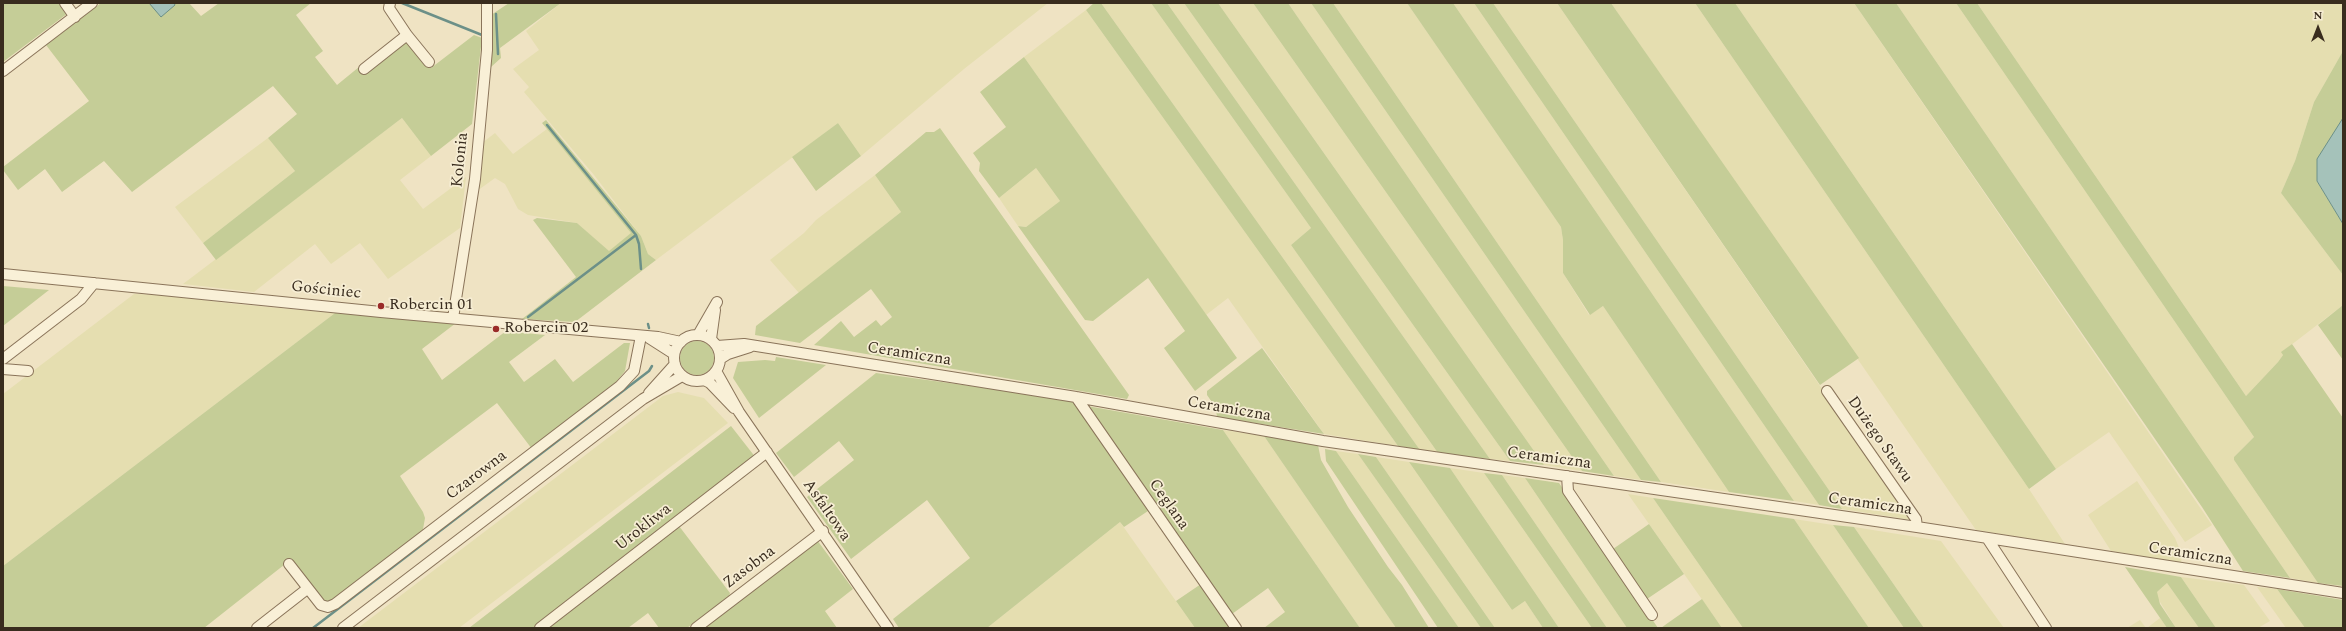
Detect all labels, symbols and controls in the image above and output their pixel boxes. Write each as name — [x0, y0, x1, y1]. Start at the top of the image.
text: N — [2314, 7, 2322, 24]
north arrow — [2298, 8, 2338, 48]
street label: Kolonia — [449, 132, 473, 188]
street label: Gościniec — [290, 278, 362, 304]
place label: Robercin 01 — [389, 296, 473, 316]
marker: Robercin 01 — [376, 301, 386, 311]
place label: Robercin 02 — [504, 319, 588, 339]
marker: Robercin 02 — [491, 324, 501, 334]
street label: Ceramiczna — [866, 339, 952, 371]
street label: Ceramiczna — [1186, 393, 1272, 427]
street label: Dużego Stawu — [1842, 393, 1916, 487]
street label: Ceramiczna — [1506, 444, 1592, 474]
street label: Czarowna — [443, 447, 511, 505]
street label: Asfaltowa — [798, 476, 854, 546]
street label: Ceglana — [1144, 476, 1192, 534]
street label: Ceramiczna — [1827, 490, 1913, 520]
street label: Urokliwa — [612, 500, 676, 556]
street label: Ceramiczna — [2147, 539, 2233, 571]
street label: Zasobna — [720, 542, 780, 594]

